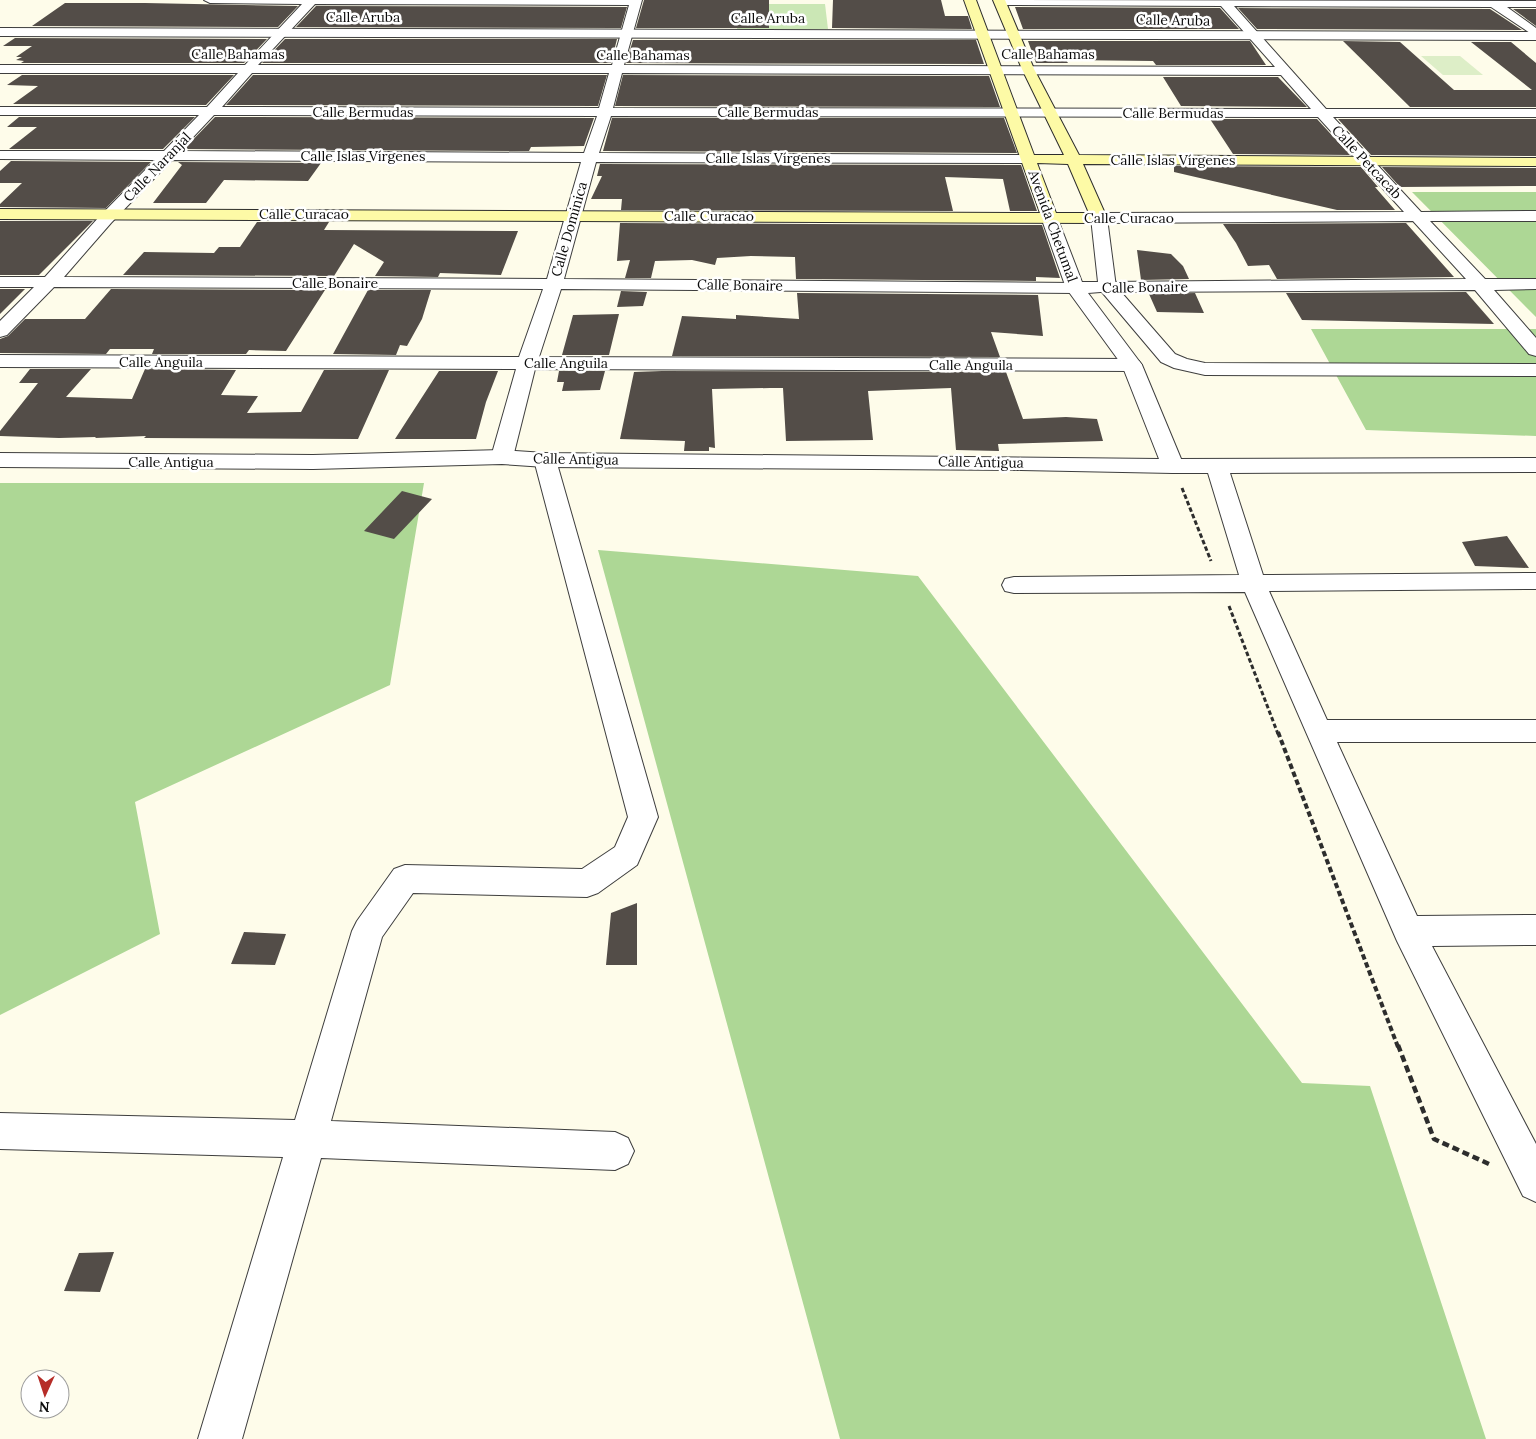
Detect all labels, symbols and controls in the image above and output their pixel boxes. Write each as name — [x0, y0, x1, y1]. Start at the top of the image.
street label: Calle Aruba — [326, 8, 400, 26]
street label: Calle Aruba — [731, 9, 805, 27]
street label: Calle Aruba — [1136, 10, 1210, 30]
street label: Calle Bahamas — [191, 45, 285, 63]
street label: Calle Bahamas — [1001, 45, 1095, 63]
street label: Calle Bahamas — [596, 46, 690, 64]
street label: Calle Bermudas — [312, 103, 414, 121]
street label: Calle Bermudas — [717, 103, 819, 121]
street label: Calle Bermudas — [1122, 104, 1224, 122]
street label: Calle Petcacab — [1328, 121, 1406, 203]
street label: Calle Naranjal — [119, 128, 195, 206]
street label: Calle Islas Vírgenes — [301, 147, 425, 165]
street label: Calle Islas Vírgenes — [706, 149, 830, 167]
street label: Calle Islas Vírgenes — [1111, 151, 1235, 169]
street label: Avenida Chetumal — [1024, 167, 1082, 285]
street label: Calle Dominica — [547, 179, 591, 279]
street label: Calle Curacao — [259, 205, 349, 223]
street label: Calle Curacao — [664, 207, 754, 225]
street label: Calle Curacao — [1084, 209, 1174, 227]
street label: Calle Bonaire — [292, 274, 378, 292]
street label: Calle Bonaire — [697, 275, 784, 295]
street label: Calle Bonaire — [1102, 277, 1189, 297]
street label: Calle Anguila — [119, 353, 203, 371]
street label: Calle Anguila — [524, 354, 608, 372]
street label: Calle Anguila — [929, 356, 1013, 374]
street label: Calle Antigua — [533, 449, 619, 469]
street label: Calle Antigua — [938, 452, 1024, 472]
street label: Calle Antigua — [128, 453, 214, 471]
north arrow — [20, 1369, 70, 1419]
text: N — [38, 1398, 50, 1416]

